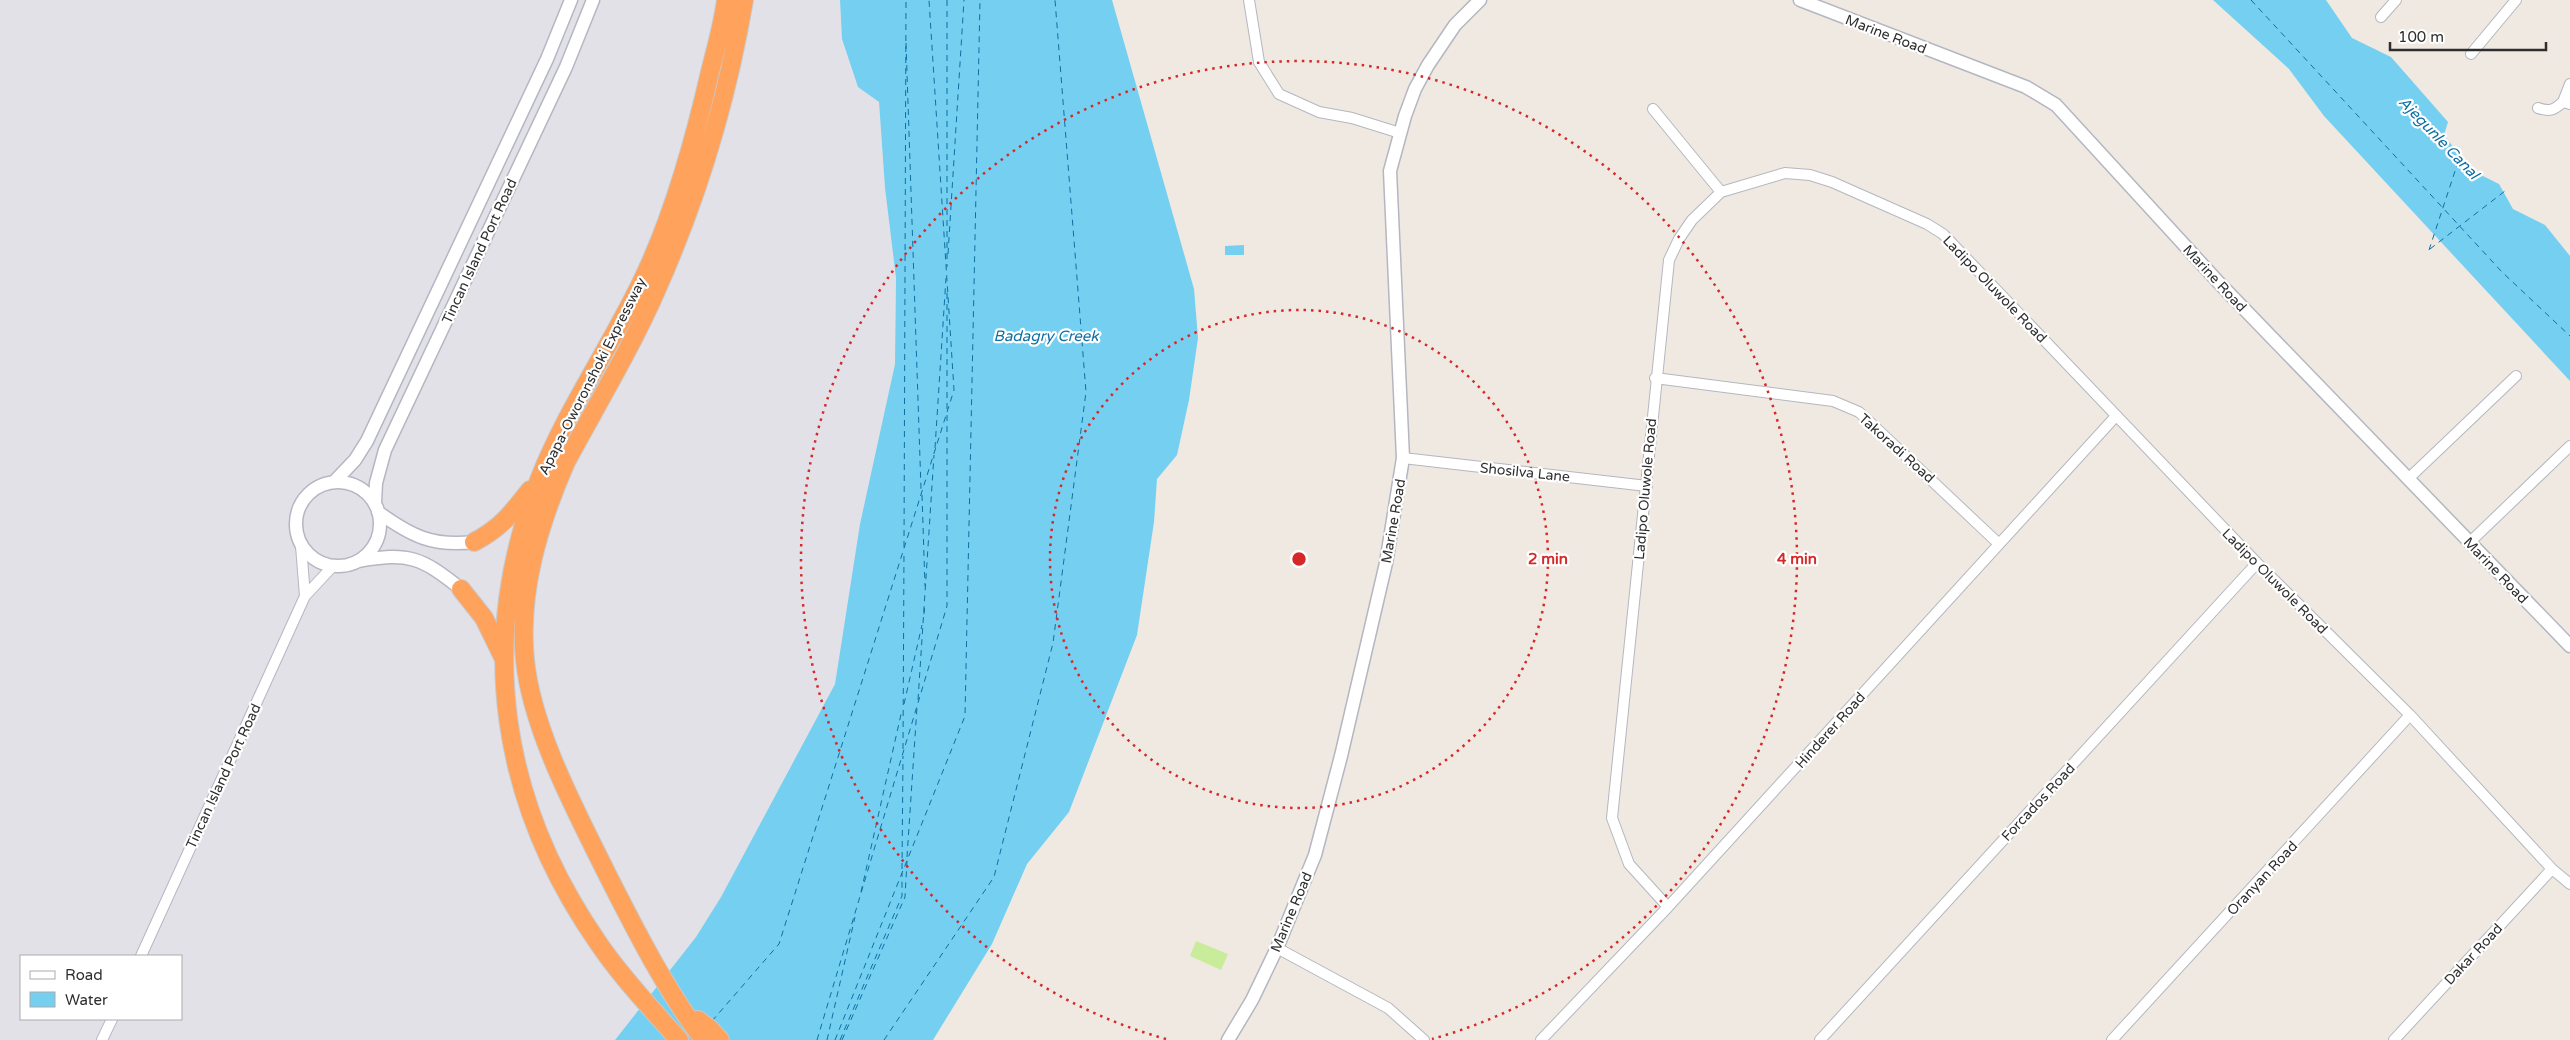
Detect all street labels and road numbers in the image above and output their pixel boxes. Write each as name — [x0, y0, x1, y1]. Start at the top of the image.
street label: Marine Road — [1843, 11, 1929, 58]
street label: Tincan Island Port Road — [438, 176, 521, 326]
street label: Ladipo Oluwole Road — [1939, 232, 2050, 346]
street label: Marine Road — [2179, 241, 2250, 315]
street label: Apapa-Oworonshoki Expressway — [535, 274, 650, 478]
street label: Takoradi Road — [1855, 410, 1938, 487]
street label: Ladipo Oluwole Road — [1631, 417, 1660, 561]
street label: Shosilva Lane — [1479, 459, 1571, 486]
street label: Marine Road — [1378, 478, 1409, 565]
street label: Ladipo Oluwole Road — [2218, 525, 2331, 638]
street label: Marine Road — [2460, 534, 2531, 607]
street label: Hinderer Road — [1792, 689, 1869, 772]
street label: Tincan Island Port Road — [182, 701, 265, 851]
street label: Forcados Road — [1998, 760, 2079, 845]
street label: Oranyan Road — [2224, 838, 2301, 919]
street label: Marine Road — [1267, 870, 1316, 955]
street label: Dakar Road — [2441, 920, 2506, 989]

